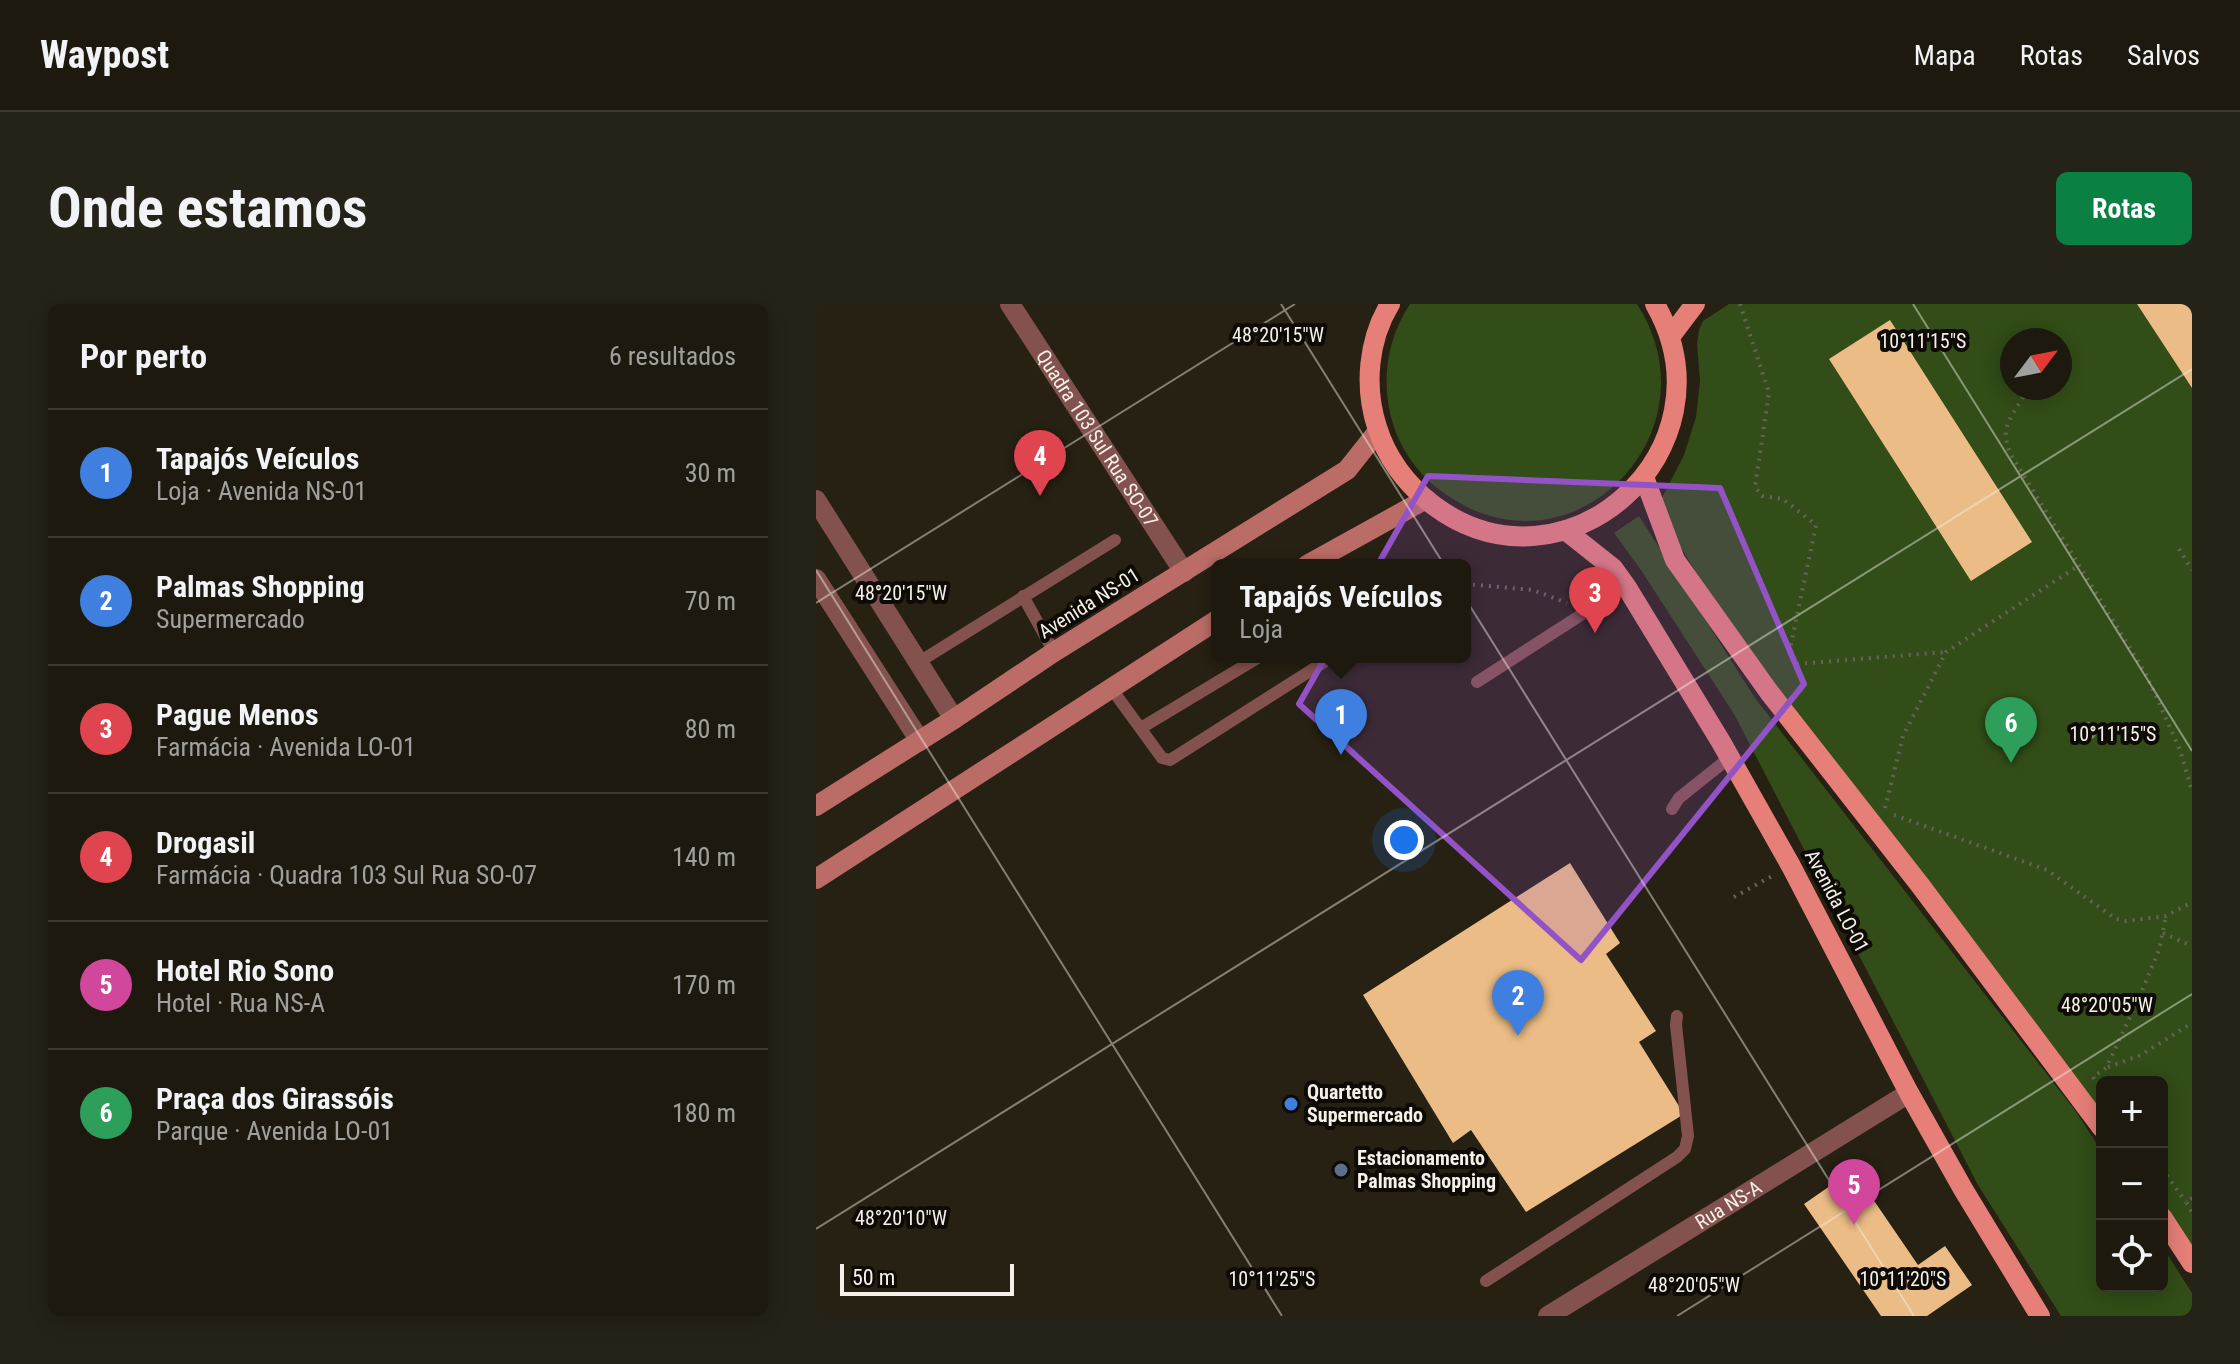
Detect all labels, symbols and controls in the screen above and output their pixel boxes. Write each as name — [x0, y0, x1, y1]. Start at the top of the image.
text: Waypost — [40, 33, 169, 77]
text: Mapa — [1914, 39, 1976, 72]
text: Rotas — [2020, 39, 2083, 72]
text: Salvos — [2127, 39, 2200, 72]
button: Rotas — [2056, 172, 2192, 245]
text: Onde estamos — [48, 175, 367, 241]
text: 48°20'15"W — [1232, 323, 1324, 347]
north arrow — [2000, 328, 2072, 400]
text: 10°11'15"S — [1880, 329, 1966, 353]
text: Por perto — [80, 336, 207, 376]
text: 6 resultados — [609, 341, 736, 371]
street label: Quadra 103 Sul Rua SO-07 — [1031, 345, 1163, 531]
pin: 4 — [1014, 430, 1066, 496]
text: Tapajós Veículos — [156, 441, 359, 476]
text: 1 — [99, 458, 113, 488]
text: 30 m — [685, 458, 736, 488]
text: Loja · Avenida NS-01 — [156, 476, 367, 506]
popup — [1211, 559, 1471, 663]
street label: Avenida NS-01 — [1034, 562, 1144, 644]
pin: 3 — [1569, 567, 1621, 633]
text: Palmas Shopping — [156, 569, 365, 604]
text: Tapajós Veículos — [1239, 579, 1443, 614]
text: 48°20'15"W — [855, 581, 947, 605]
text: 2 — [99, 586, 113, 616]
text: 70 m — [685, 586, 736, 616]
text: Supermercado — [156, 604, 305, 634]
text: Loja — [1239, 614, 1283, 644]
pin: 1 — [1315, 689, 1367, 755]
text: Pague Menos — [156, 697, 319, 732]
pin: 6 — [1985, 697, 2037, 763]
text: 3 — [99, 714, 113, 744]
text: 80 m — [685, 714, 736, 744]
text: 10°11'15"S — [2070, 722, 2156, 746]
text: Farmácia · Avenida LO-01 — [156, 732, 416, 762]
your location — [1384, 820, 1424, 860]
text: Drogasil — [156, 825, 255, 860]
text: 4 — [99, 842, 113, 872]
text: 140 m — [672, 842, 736, 872]
street label: Avenida LO-01 — [1800, 846, 1874, 956]
text: Farmácia · Quadra 103 Sul Rua SO-07 — [156, 860, 537, 890]
text: Hotel Rio Sono — [156, 953, 334, 988]
text: 5 — [99, 970, 113, 1000]
text: 170 m — [672, 970, 736, 1000]
pin: 2 — [1492, 970, 1544, 1036]
text: Hotel · Rua NS-A — [156, 988, 325, 1018]
text: 48°20'05"W — [2061, 993, 2153, 1017]
map controls — [2096, 1076, 2168, 1292]
button: + — [2096, 1076, 2168, 1148]
place label: Quartetto Supermercado — [1307, 1080, 1423, 1127]
text: Praça dos Girassóis — [156, 1081, 394, 1116]
marker: Quartetto Supermercado — [1282, 1095, 1300, 1113]
text: 6 — [99, 1098, 113, 1128]
text: 180 m — [672, 1098, 736, 1128]
text: Parque · Avenida LO-01 — [156, 1116, 393, 1146]
place label: Estacionamento Palmas Shopping — [1357, 1146, 1496, 1193]
button: − — [2096, 1148, 2168, 1220]
pin: 5 — [1828, 1159, 1880, 1225]
marker: Estacionamento Palmas Shopping — [1332, 1161, 1350, 1179]
street label: Rua NS-A — [1691, 1175, 1766, 1234]
text: 48°20'10"W — [855, 1206, 947, 1230]
button: locate — [2096, 1220, 2168, 1292]
scale bar — [840, 1260, 1014, 1296]
text: 50 m — [852, 1265, 895, 1290]
text: 10°11'25"S — [1229, 1267, 1315, 1291]
text: 10°11'20"S — [1860, 1267, 1946, 1291]
text: 48°20'05"W — [1648, 1273, 1740, 1297]

